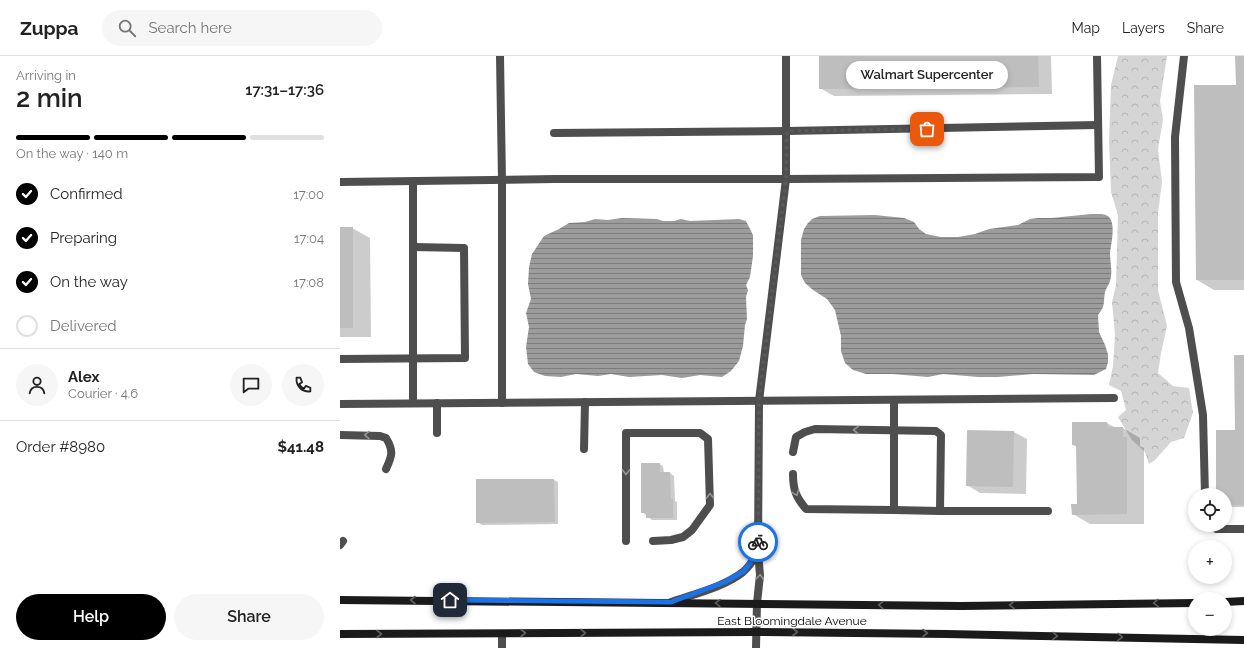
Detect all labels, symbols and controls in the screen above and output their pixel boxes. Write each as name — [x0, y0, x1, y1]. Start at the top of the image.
search box — [102, 10, 382, 46]
text: Zuppa — [20, 17, 78, 39]
icon: search — [116, 17, 138, 39]
text: Search here — [148, 19, 232, 37]
text: Map — [1072, 20, 1100, 36]
text: Layers — [1122, 20, 1165, 36]
text: Share — [1187, 20, 1224, 36]
callout: Walmart Supercenter — [846, 61, 1008, 89]
text: Walmart Supercenter — [861, 67, 993, 82]
text: Arriving in — [16, 68, 76, 83]
text: 17:31–17:36 — [245, 81, 324, 99]
text: 2 min — [16, 83, 83, 113]
pin — [910, 112, 944, 146]
icon: bag — [916, 118, 938, 140]
text: On the way · 140 m — [16, 146, 128, 161]
icon: check — [16, 183, 38, 205]
text: Confirmed — [50, 185, 123, 203]
text: 17:00 — [293, 187, 324, 202]
icon: check — [16, 227, 38, 249]
text: Preparing — [50, 229, 117, 247]
text: 17:04 — [294, 231, 324, 246]
icon: check — [16, 271, 38, 293]
text: On the way — [50, 273, 128, 291]
text: 17:08 — [293, 275, 324, 290]
text: Delivered — [50, 317, 117, 335]
button: person — [16, 364, 58, 406]
button: chat — [230, 364, 272, 406]
button: phone — [282, 364, 324, 406]
text: Alex — [68, 368, 99, 386]
text: Courier · 4.6 — [68, 386, 138, 401]
one-way arrow — [853, 426, 859, 434]
one-way arrow — [364, 431, 370, 440]
text: Order #8980 — [16, 438, 105, 456]
text: $41.48 — [278, 438, 324, 456]
one-way arrow — [622, 469, 630, 475]
map controls — [1188, 488, 1232, 636]
button: locate — [1188, 488, 1232, 532]
one-way arrow — [791, 489, 799, 496]
one-way arrow — [706, 493, 714, 499]
courier — [738, 522, 778, 562]
icon: bike — [747, 531, 769, 553]
button: + — [1188, 540, 1232, 584]
one-way arrow — [755, 574, 764, 581]
pin — [433, 583, 467, 617]
icon: home — [439, 589, 461, 611]
button: − — [1188, 592, 1232, 636]
button: Help — [16, 594, 166, 640]
button: Share — [174, 594, 324, 640]
one-way arrow — [410, 596, 416, 604]
one-way arrow — [715, 599, 721, 607]
one-way arrow — [1153, 599, 1159, 608]
one-way arrow — [878, 600, 884, 609]
one-way arrow — [1009, 601, 1015, 609]
street label: East Bloomingdale Avenue — [717, 614, 867, 628]
one-way arrow — [792, 628, 798, 637]
one-way arrow — [520, 629, 526, 637]
one-way arrow — [580, 629, 586, 637]
one-way arrow — [922, 629, 928, 637]
one-way arrow — [376, 630, 382, 638]
one-way arrow — [1052, 631, 1058, 640]
one-way arrow — [1117, 633, 1123, 641]

